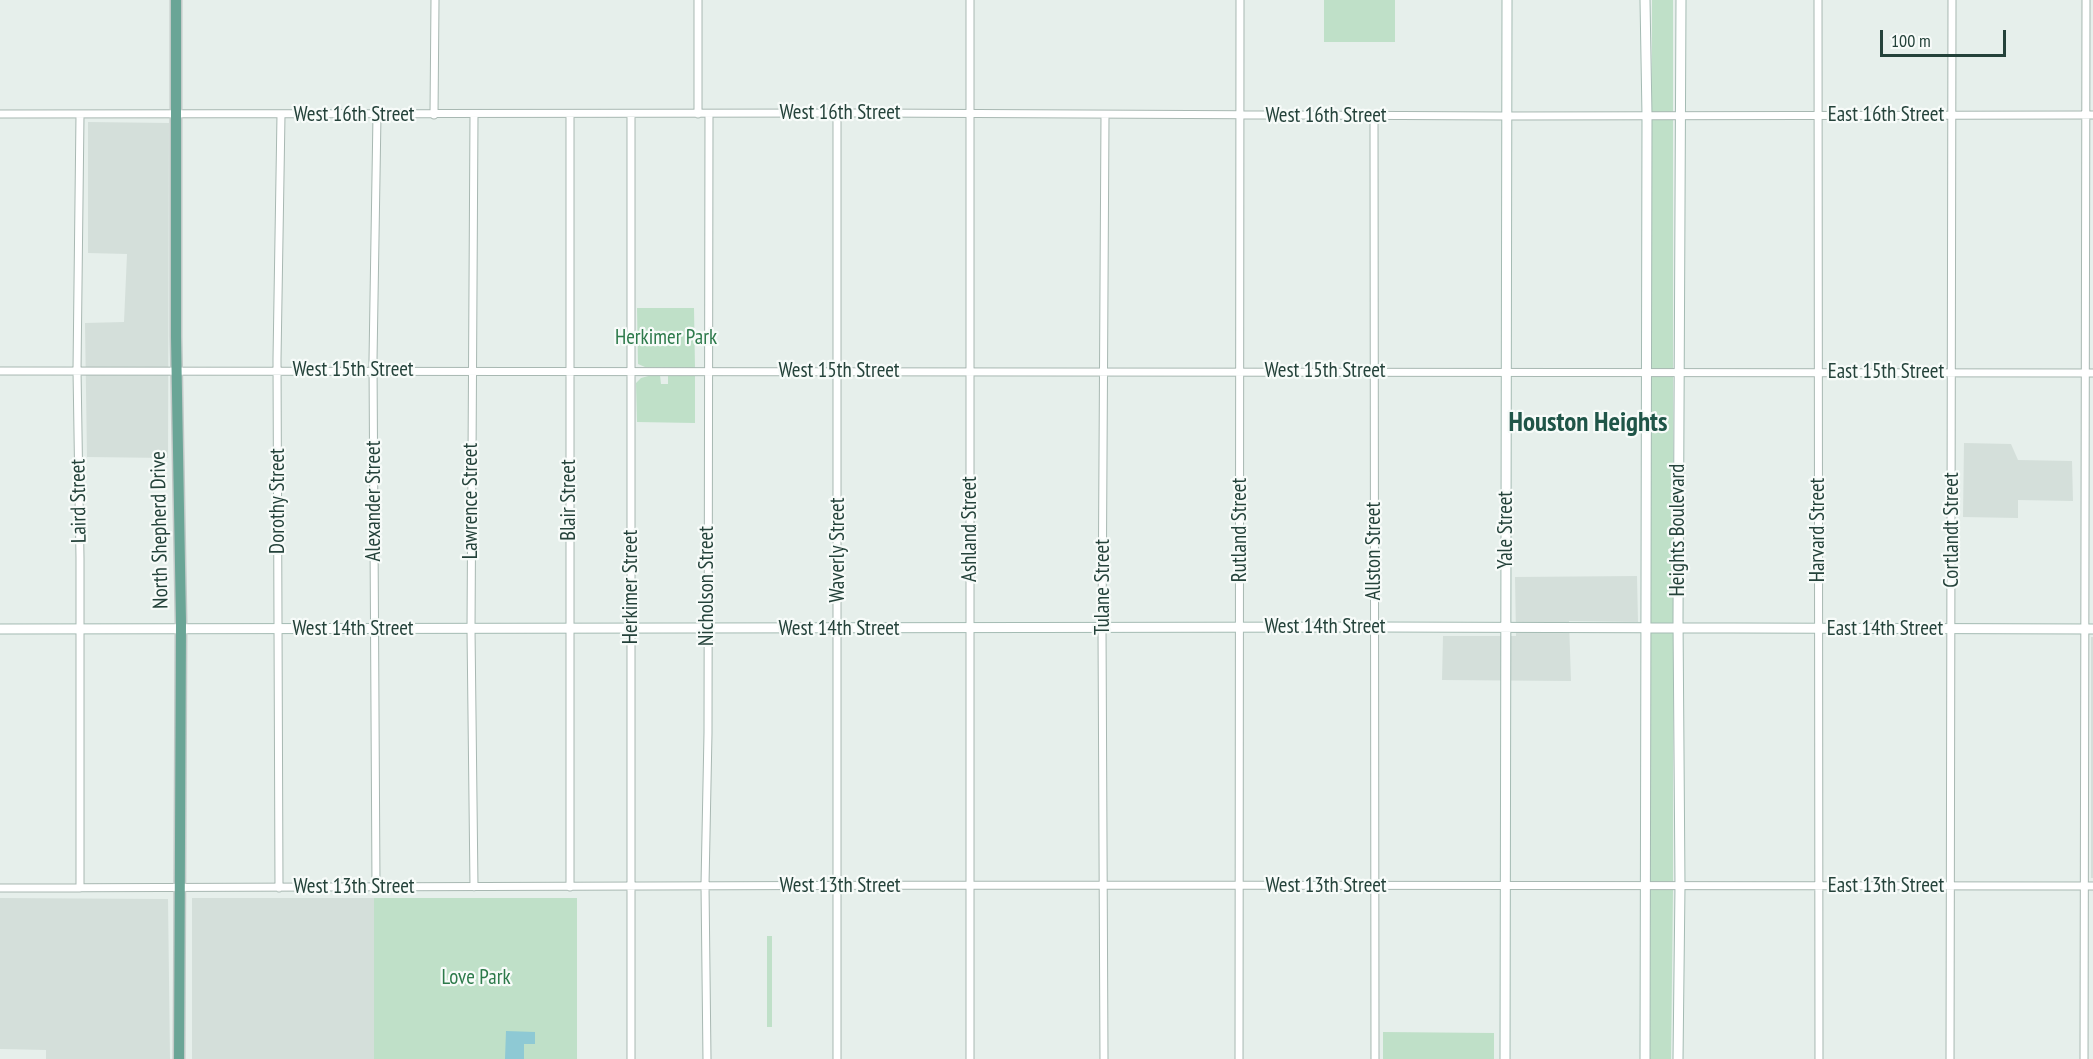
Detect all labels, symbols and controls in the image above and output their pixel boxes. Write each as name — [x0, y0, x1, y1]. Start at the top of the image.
scale bar — [1883, 18, 2009, 56]
text: 100 m — [1891, 29, 1931, 52]
street label: West 16th Street — [779, 100, 901, 126]
street label: West 16th Street — [293, 102, 415, 128]
street label: East 16th Street — [1828, 102, 1944, 128]
street label: West 16th Street — [1265, 103, 1387, 129]
park label: Herkimer Park — [615, 325, 717, 351]
street label: West 15th Street — [292, 357, 414, 383]
street label: West 15th Street — [778, 358, 900, 384]
street label: West 15th Street — [1264, 358, 1386, 384]
street label: East 15th Street — [1828, 359, 1944, 385]
district label: Houston Heights — [1509, 407, 1667, 439]
street label: Alexander Street — [361, 441, 387, 561]
street label: Lawrence Street — [458, 443, 484, 559]
street label: Dorothy Street — [265, 448, 291, 554]
street label: North Shepherd Drive — [146, 451, 174, 609]
street label: Laird Street — [66, 459, 92, 543]
street label: Blair Street — [556, 459, 582, 541]
street label: Heights Boulevard — [1665, 464, 1691, 596]
street label: Cortlandt Street — [1939, 472, 1965, 588]
street label: Ashland Street — [957, 476, 983, 582]
street label: Rutland Street — [1227, 478, 1253, 582]
street label: Harvard Street — [1805, 478, 1831, 582]
street label: Yale Street — [1493, 491, 1519, 569]
street label: Waverly Street — [825, 497, 851, 603]
street label: Allston Street — [1361, 502, 1387, 600]
street label: Nicholson Street — [694, 526, 720, 646]
street label: Herkimer Street — [618, 530, 644, 644]
street label: Tulane Street — [1090, 539, 1116, 635]
street label: West 14th Street — [1264, 614, 1386, 640]
street label: West 14th Street — [292, 616, 414, 642]
street label: West 14th Street — [778, 616, 900, 642]
street label: East 14th Street — [1827, 616, 1943, 642]
street label: West 13th Street — [779, 873, 901, 899]
street label: West 13th Street — [1265, 873, 1387, 899]
street label: East 13th Street — [1828, 873, 1944, 899]
street label: West 13th Street — [293, 874, 415, 900]
park label: Love Park — [441, 965, 511, 991]

